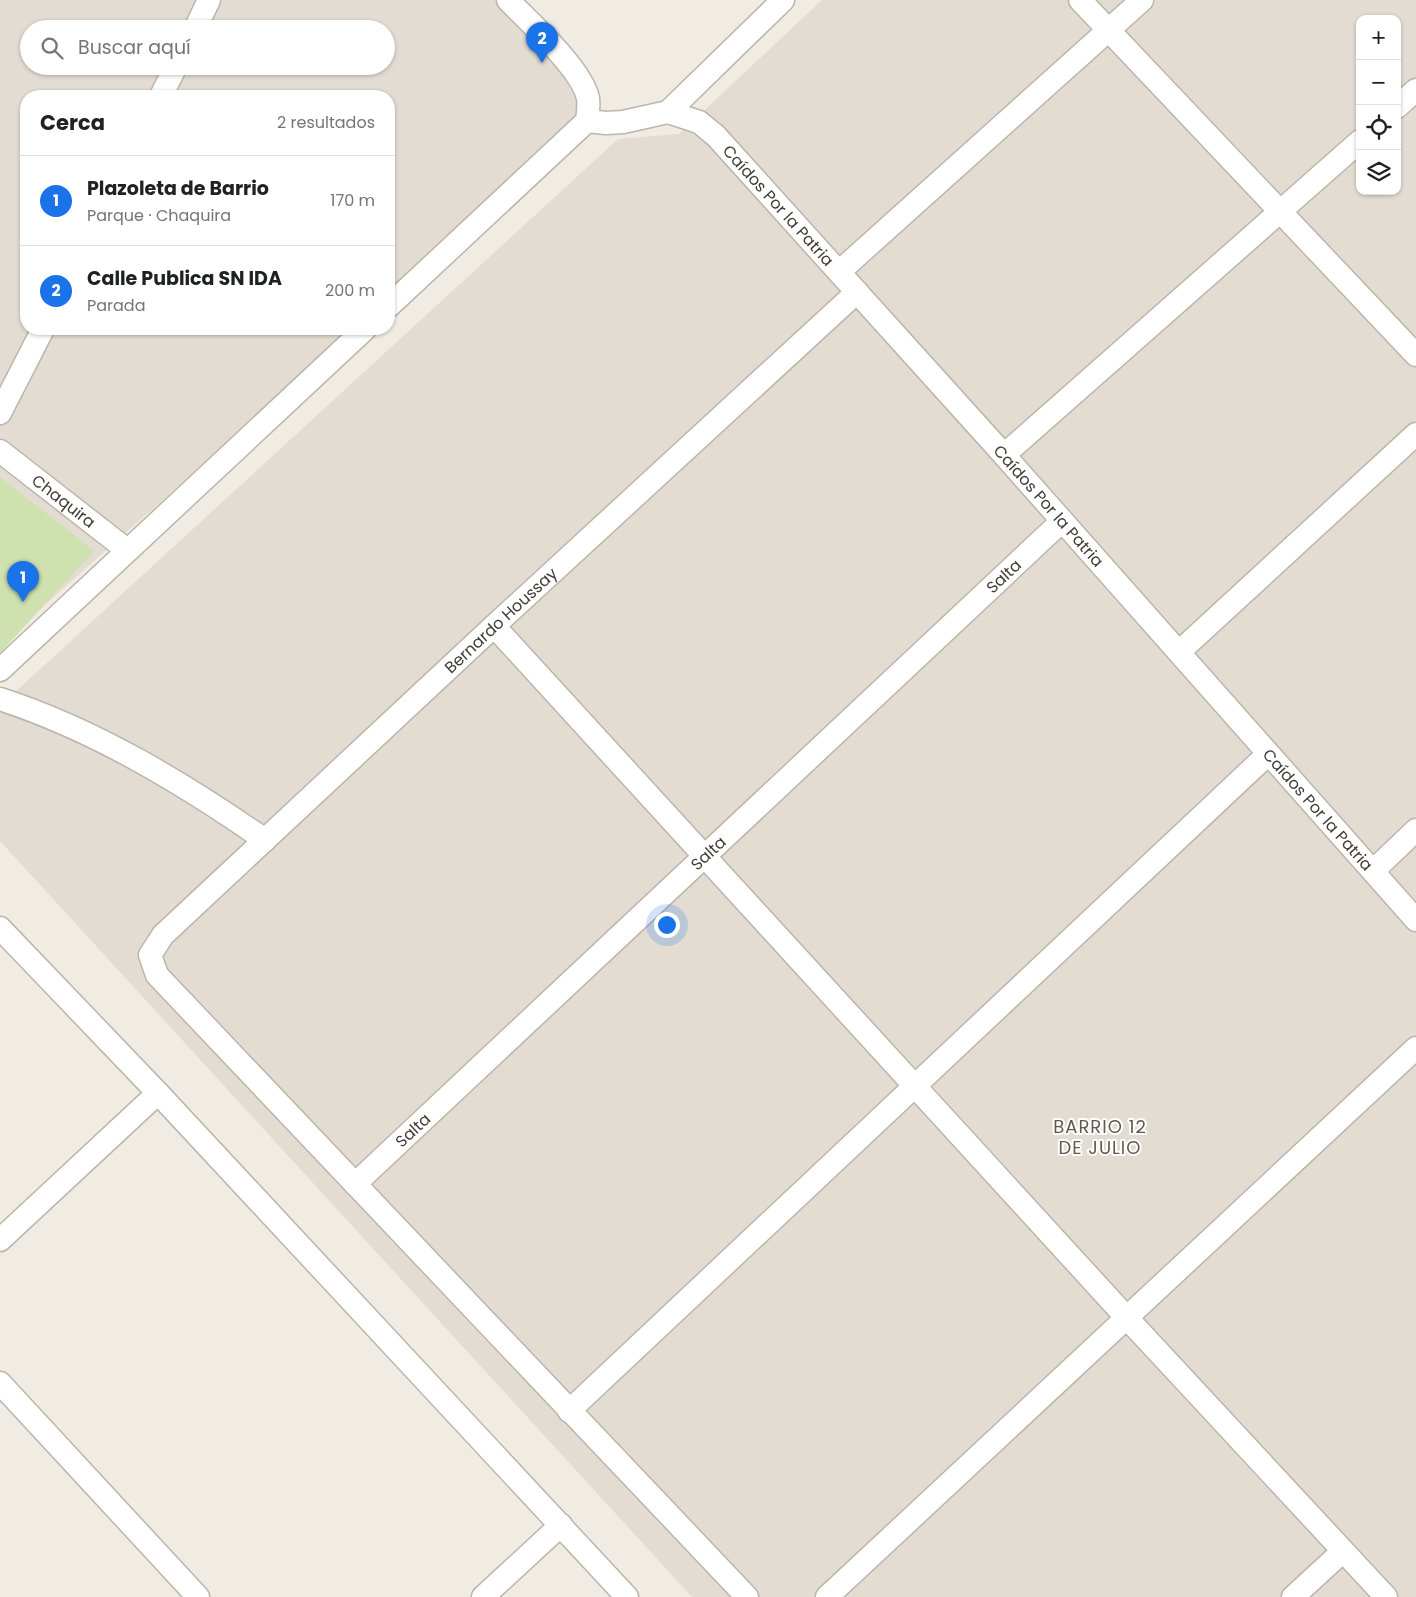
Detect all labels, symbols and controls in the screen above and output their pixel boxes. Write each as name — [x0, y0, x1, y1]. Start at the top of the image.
map controls — [1356, 15, 1401, 195]
button: + — [1356, 15, 1401, 60]
search box — [20, 20, 395, 75]
pin: 2 — [526, 22, 558, 63]
icon: search — [38, 34, 66, 62]
text: Buscar aquí — [78, 34, 191, 61]
button: − — [1356, 60, 1401, 105]
button: locate — [1356, 105, 1401, 150]
text: Cerca — [40, 108, 105, 137]
text: 2 resultados — [277, 111, 375, 134]
street label: Caídos Por la Patria — [717, 140, 839, 271]
button: layers — [1356, 150, 1401, 195]
text: Plazoleta de Barrio — [87, 175, 269, 202]
text: 1 — [53, 189, 59, 212]
text: 170 m — [330, 189, 375, 212]
text: Parque · Chaquira — [87, 204, 231, 227]
text: Calle Publica SN IDA — [87, 265, 282, 292]
text: 2 — [51, 279, 61, 302]
text: 200 m — [325, 279, 375, 302]
text: Parada — [87, 294, 146, 317]
street label: Caídos Por la Patria — [988, 440, 1109, 572]
street label: Chaquira — [27, 469, 100, 533]
street label: Salta — [981, 554, 1027, 599]
pin: 1 — [7, 561, 39, 602]
street label: Bernardo Houssay — [439, 562, 562, 679]
street label: Caídos Por la Patria — [1257, 744, 1378, 876]
street label: Salta — [686, 831, 731, 876]
your location — [654, 912, 680, 938]
street label: Salta — [390, 1108, 436, 1153]
district label: BARRIO 12 DE JULIO — [1053, 1114, 1147, 1160]

